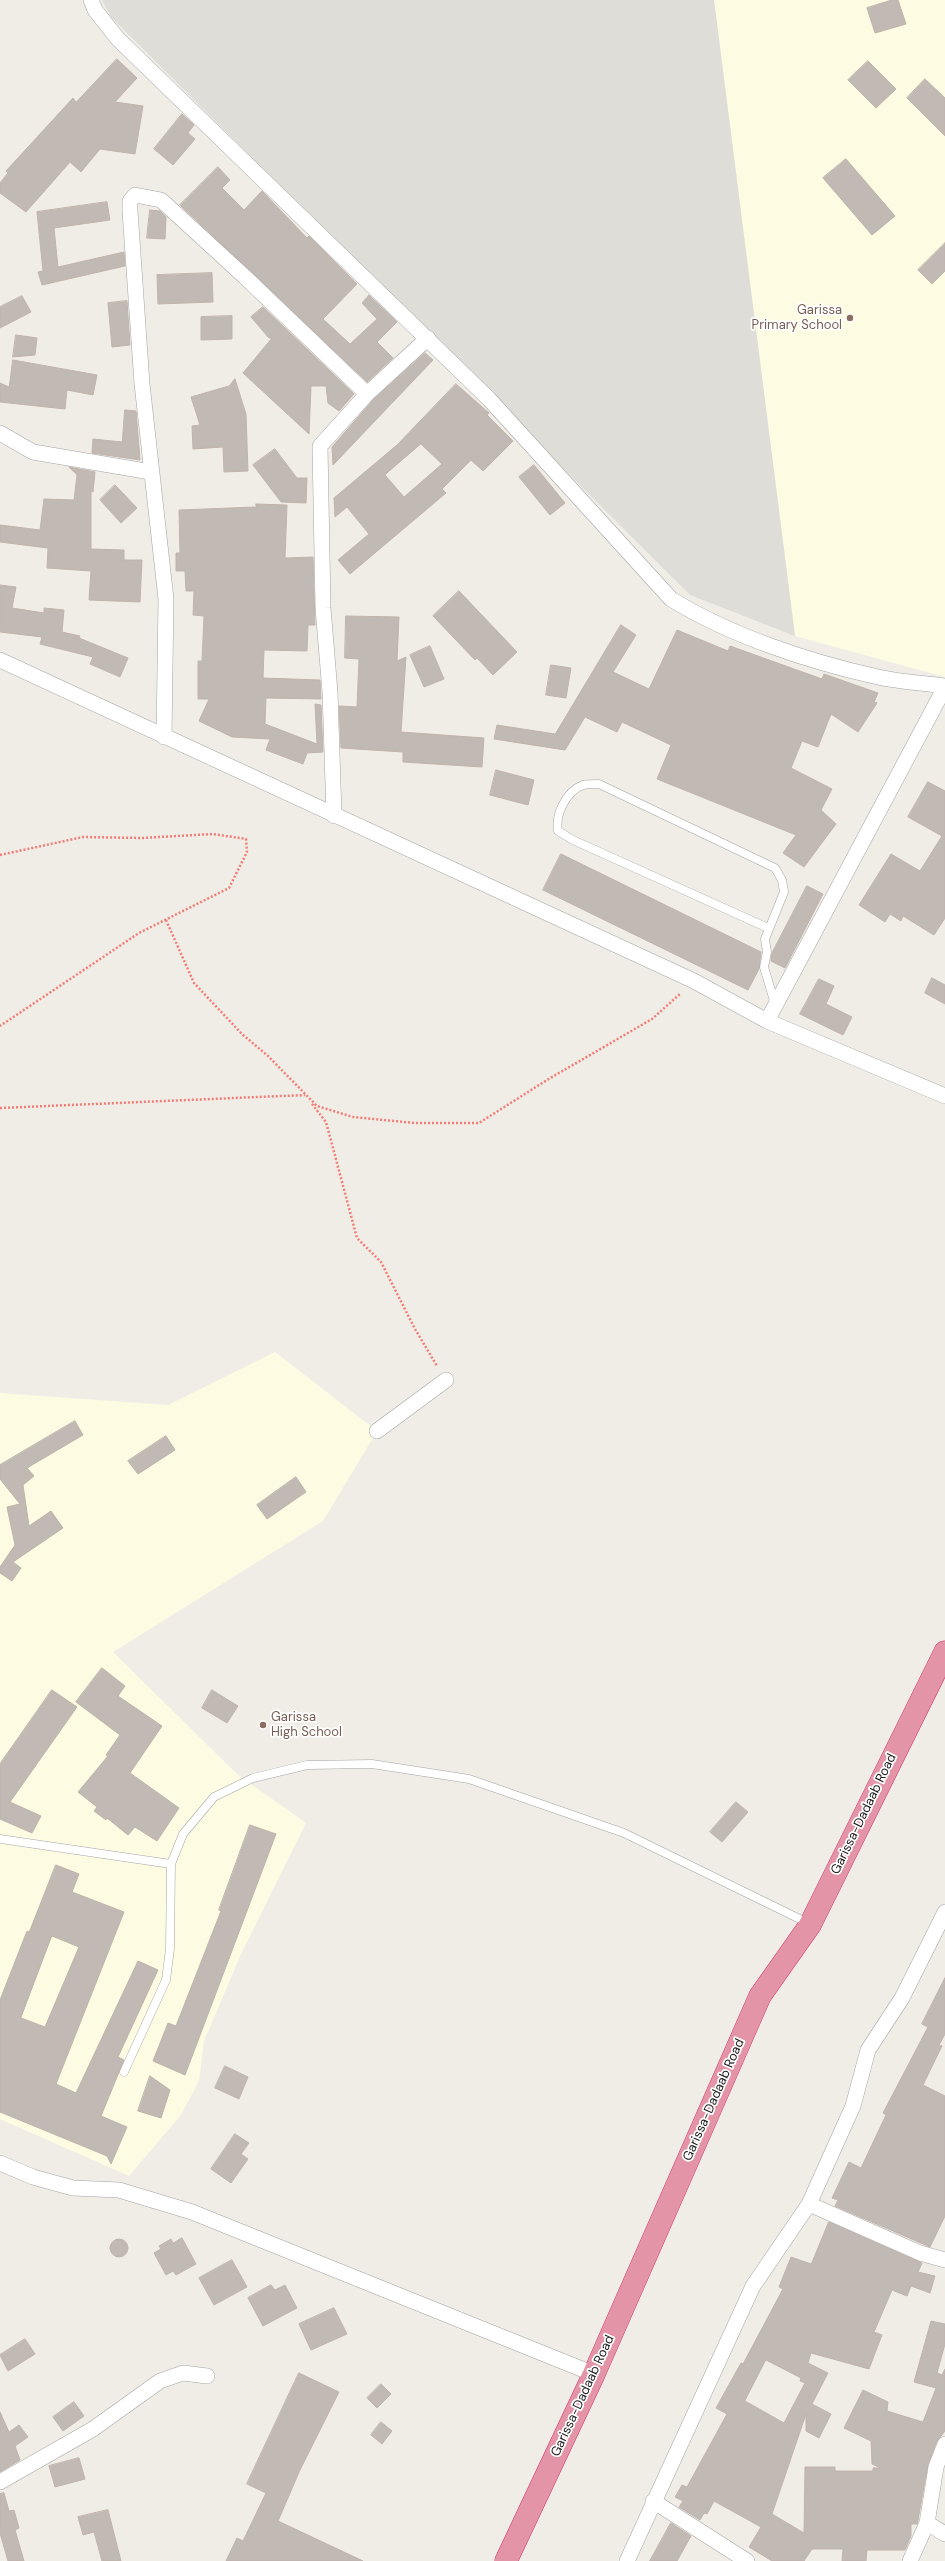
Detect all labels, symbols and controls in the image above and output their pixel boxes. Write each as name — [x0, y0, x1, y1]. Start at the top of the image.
place label: Garissa Primary School — [752, 303, 842, 334]
marker: Garissa Primary School — [845, 313, 855, 323]
place label: Garissa High School — [271, 1710, 342, 1741]
marker: Garissa High School — [258, 1720, 268, 1730]
street label: Garissa-Dadaab Road — [828, 1751, 900, 1877]
street label: Garissa-Dadaab Road — [680, 2036, 748, 2164]
street label: Garissa-Dadaab Road — [548, 2333, 618, 2459]

